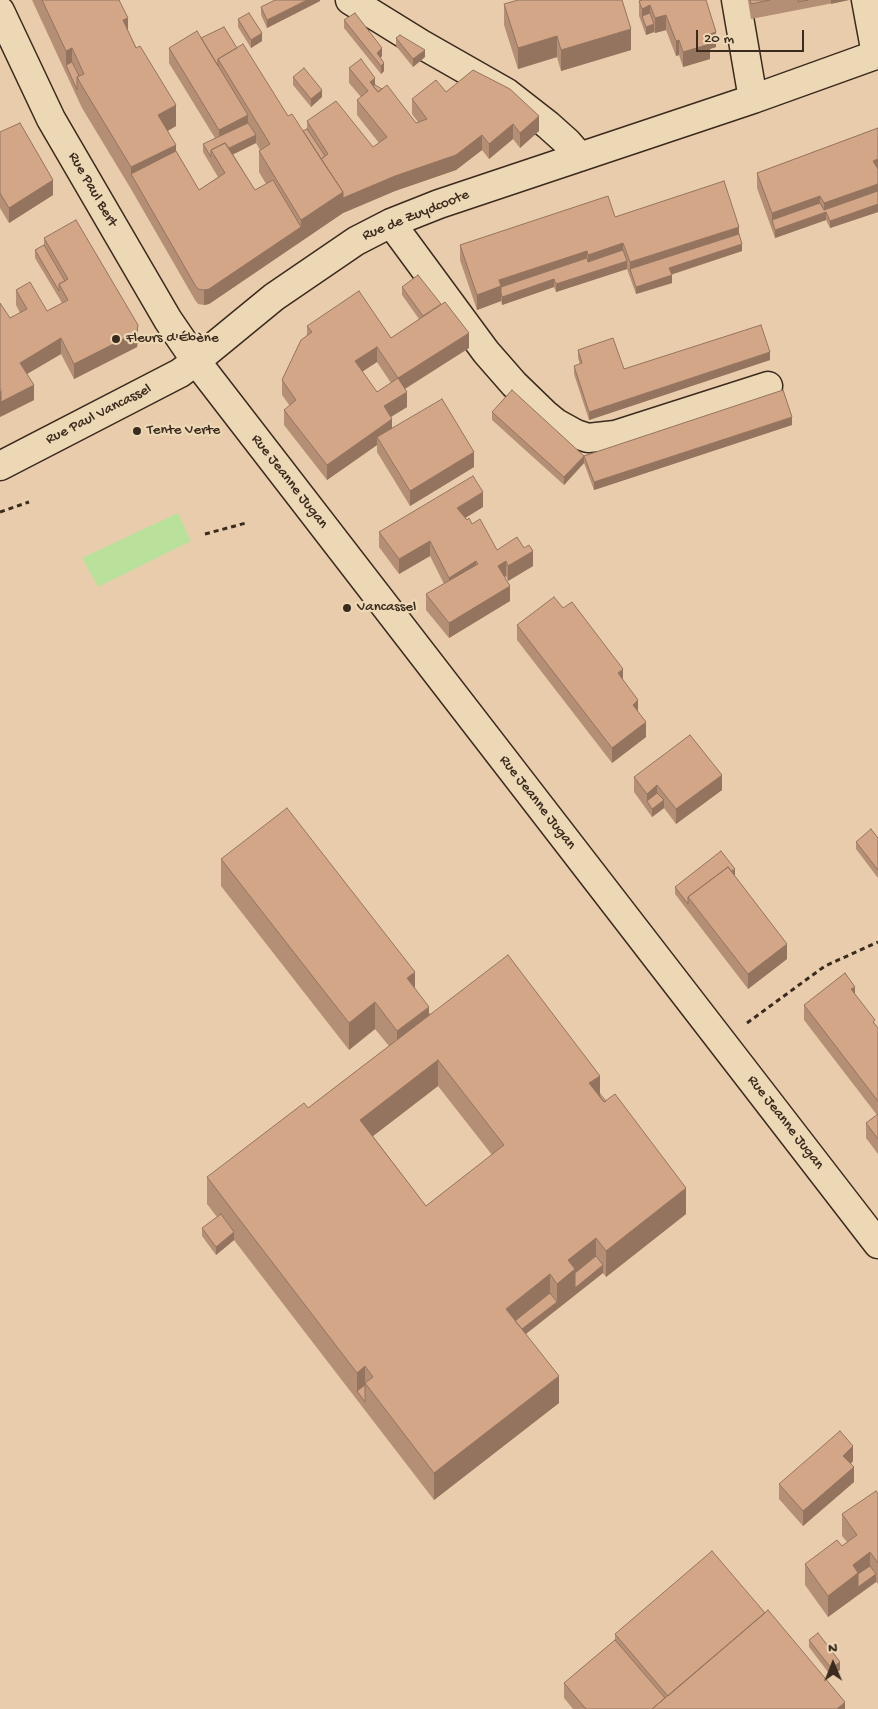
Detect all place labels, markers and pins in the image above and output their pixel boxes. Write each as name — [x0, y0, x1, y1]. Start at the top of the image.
place label: Fleurs d'Ébène — [126, 330, 219, 348]
marker: Fleurs d'Ébène — [110, 333, 122, 345]
place label: Tente Verte — [147, 422, 220, 440]
marker: Tente Verte — [131, 425, 143, 437]
place label: Vancassel — [357, 599, 416, 617]
marker: Vancassel — [341, 602, 353, 614]

